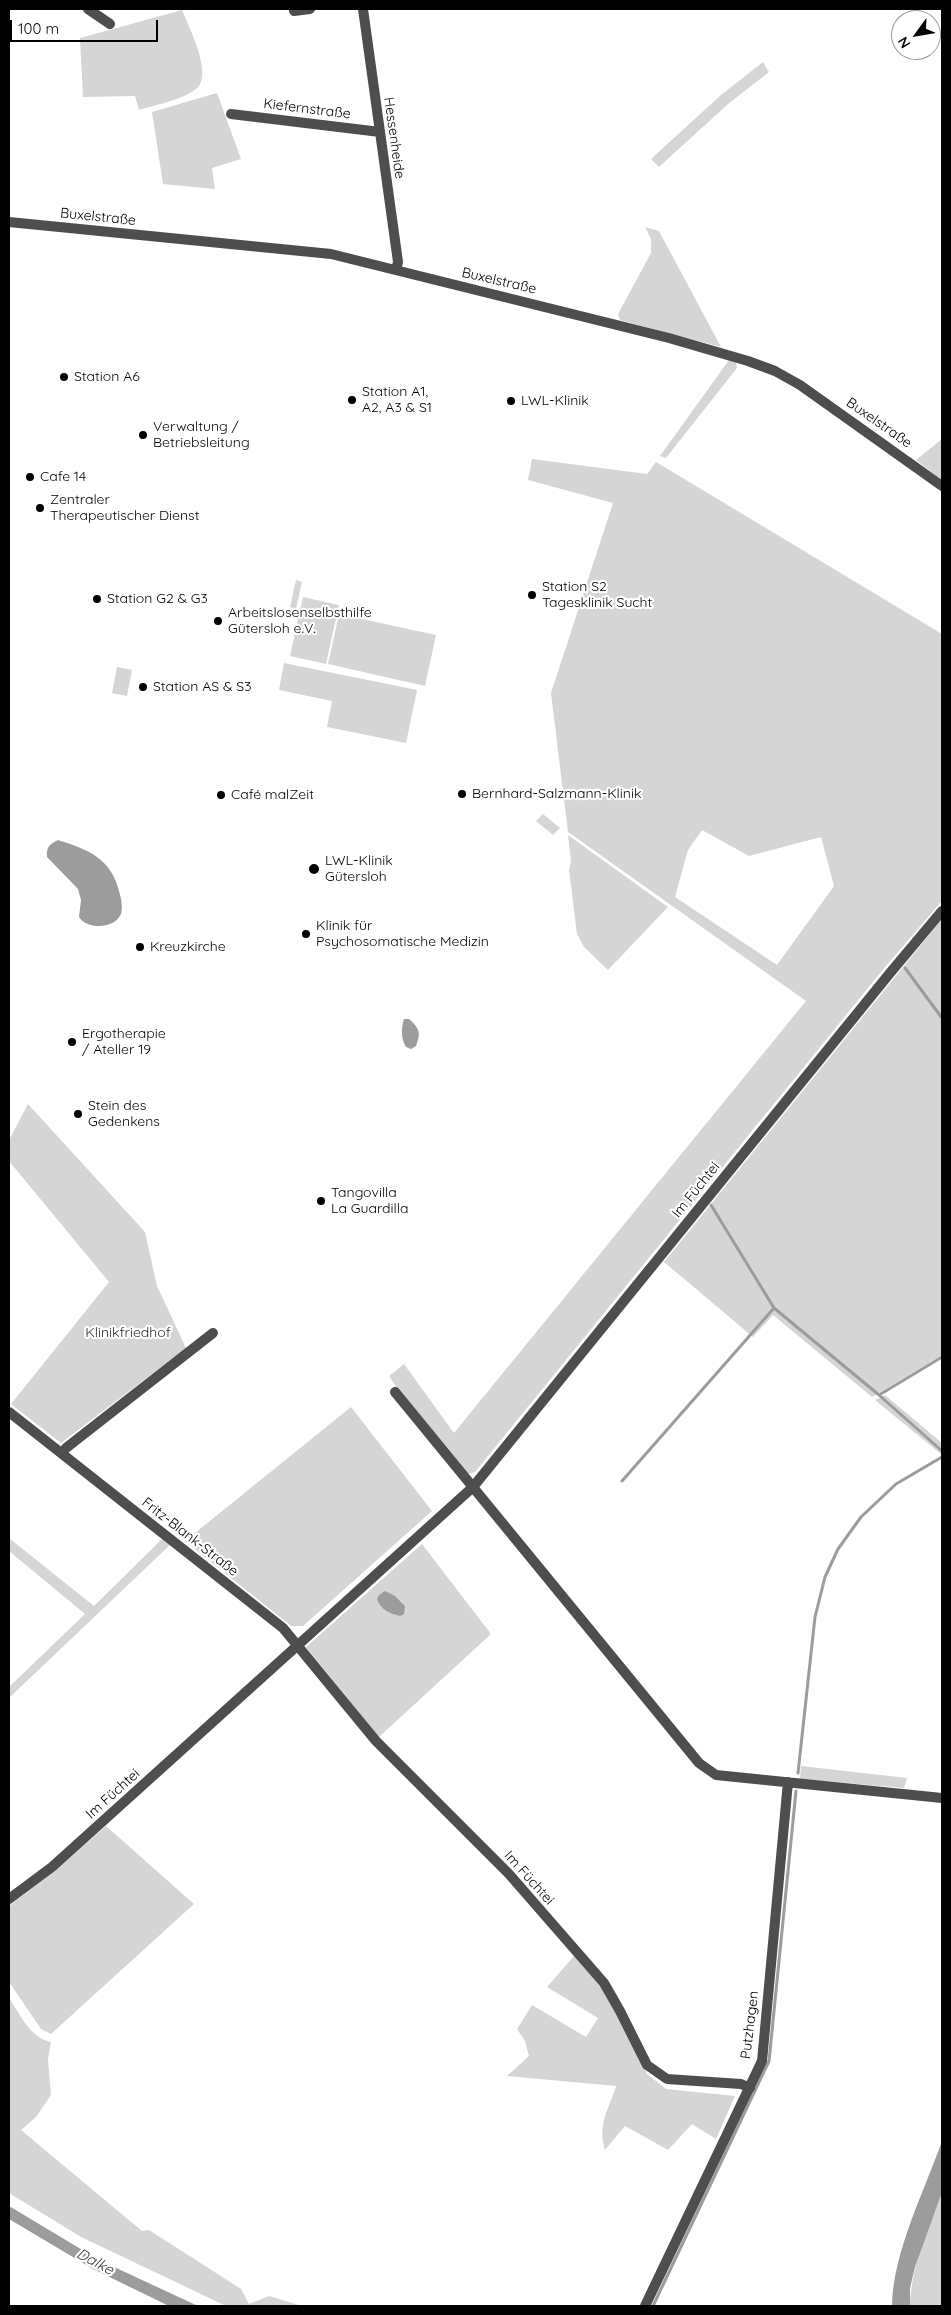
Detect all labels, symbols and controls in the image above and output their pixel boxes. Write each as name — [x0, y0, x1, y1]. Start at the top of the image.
scale bar — [12, 10, 160, 42]
north arrow — [891, 10, 941, 60]
text: 100 m — [18, 19, 59, 38]
text: N — [894, 33, 914, 52]
street label: Kiefernstraße — [262, 95, 352, 123]
street label: Hessenheide — [380, 96, 408, 180]
street label: Buxelstraße — [59, 205, 137, 229]
street label: Buxelstraße — [460, 264, 538, 298]
place label: Station A6 — [74, 369, 140, 385]
marker: Station A6 — [58, 371, 70, 383]
place label: Station A1, A2, A3 & S1 — [362, 384, 432, 417]
place label: LWL-Klinik — [521, 393, 589, 409]
marker: Station A1, A2, A3 & S1 — [346, 394, 358, 406]
street label: Buxelstraße — [843, 394, 915, 452]
marker: LWL-Klinik — [505, 395, 517, 407]
place label: Verwaltung / Betriebsleitung — [153, 419, 250, 452]
marker: Verwaltung / Betriebsleitung — [137, 429, 149, 441]
place label: Cafe 14 — [40, 469, 86, 485]
marker: Cafe 14 — [24, 471, 36, 483]
place label: Zentraler Therapeutischer Dienst — [50, 492, 199, 524]
marker: Zentraler Therapeutischer Dienst — [34, 502, 46, 514]
place label: Station S2 Tagesklinik Sucht — [542, 579, 652, 612]
marker: Station S2 Tagesklinik Sucht — [526, 589, 538, 601]
place label: Station G2 & G3 — [107, 591, 208, 607]
marker: Station G2 & G3 — [91, 593, 103, 605]
place label: Arbeitslosenselbsthilfe Gütersloh e.V. — [228, 605, 372, 638]
marker: Arbeitslosenselbsthilfe Gütersloh e.V. — [212, 615, 224, 627]
place label: Station AS & S3 — [153, 679, 251, 695]
marker: Station AS & S3 — [137, 681, 149, 693]
place label: Bernhard-Salzmann-Klinik — [472, 786, 641, 802]
place label: Café malZeit — [231, 787, 314, 803]
marker: Bernhard-Salzmann-Klinik — [456, 788, 468, 800]
marker: Café malZeit — [215, 789, 227, 801]
place label: LWL-Klinik Gütersloh — [325, 853, 393, 886]
marker: LWL-Klinik Gütersloh — [307, 862, 321, 876]
place label: Klinik für Psychosomatische Medizin — [316, 918, 489, 950]
marker: Klinik für Psychosomatische Medizin — [300, 928, 312, 940]
place label: Kreuzkirche — [150, 939, 226, 955]
marker: Kreuzkirche — [134, 941, 146, 953]
place label: Ergotherapie / Ateller 19 — [82, 1026, 166, 1058]
marker: Ergotherapie / Ateller 19 — [66, 1036, 78, 1048]
place label: Stein des Gedenkens — [88, 1098, 160, 1130]
marker: Stein des Gedenkens — [72, 1108, 84, 1120]
street label: Im Füchtei — [669, 1159, 723, 1221]
place label: Tangovilla La Guardilla — [331, 1185, 408, 1218]
marker: Tangovilla La Guardilla — [315, 1195, 327, 1207]
park label: Klinikfriedhof — [85, 1325, 171, 1341]
street label: Fritz-Blank-Straße — [138, 1494, 242, 1580]
street label: Im Füchtei — [83, 1765, 143, 1823]
street label: Im Füchtei — [500, 1848, 558, 1908]
street label: Putzhagen — [737, 1990, 763, 2060]
water label: Dalke — [73, 2245, 117, 2279]

